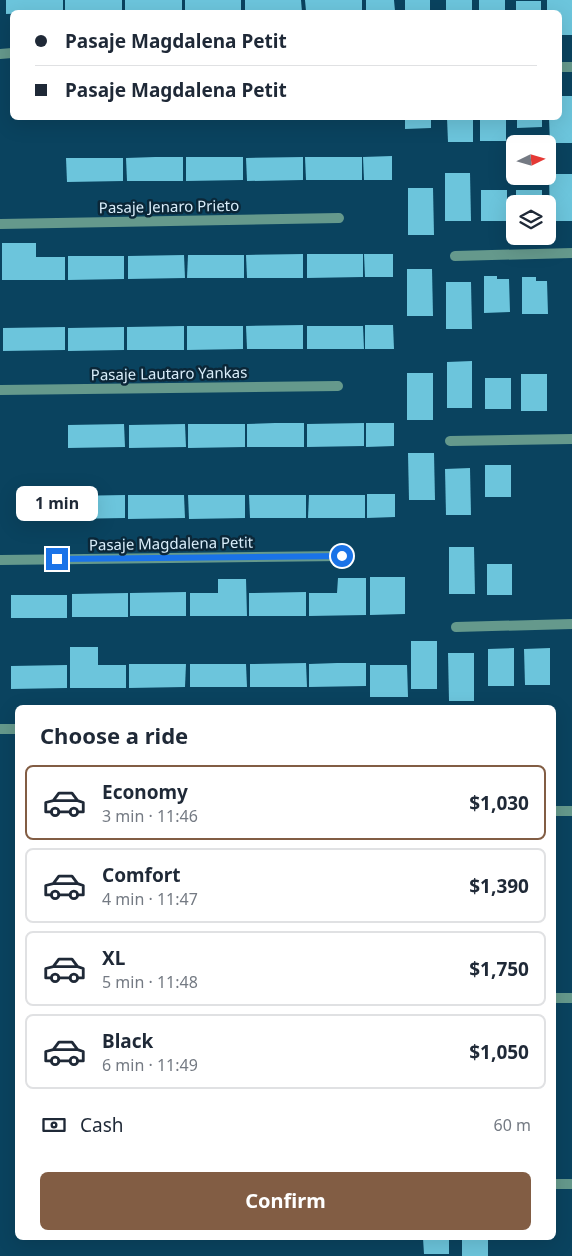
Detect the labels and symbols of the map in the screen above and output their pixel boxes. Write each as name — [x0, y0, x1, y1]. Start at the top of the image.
north arrow — [506, 135, 556, 185]
street label: Pasaje Jenaro Prieto — [99, 195, 239, 217]
street label: Pasaje Lautaro Yankas — [91, 362, 247, 384]
callout: 1 min — [16, 486, 98, 522]
street label: Pasaje Magdalena Petit — [89, 532, 254, 554]
route start — [331, 545, 353, 567]
route end — [46, 548, 68, 570]

